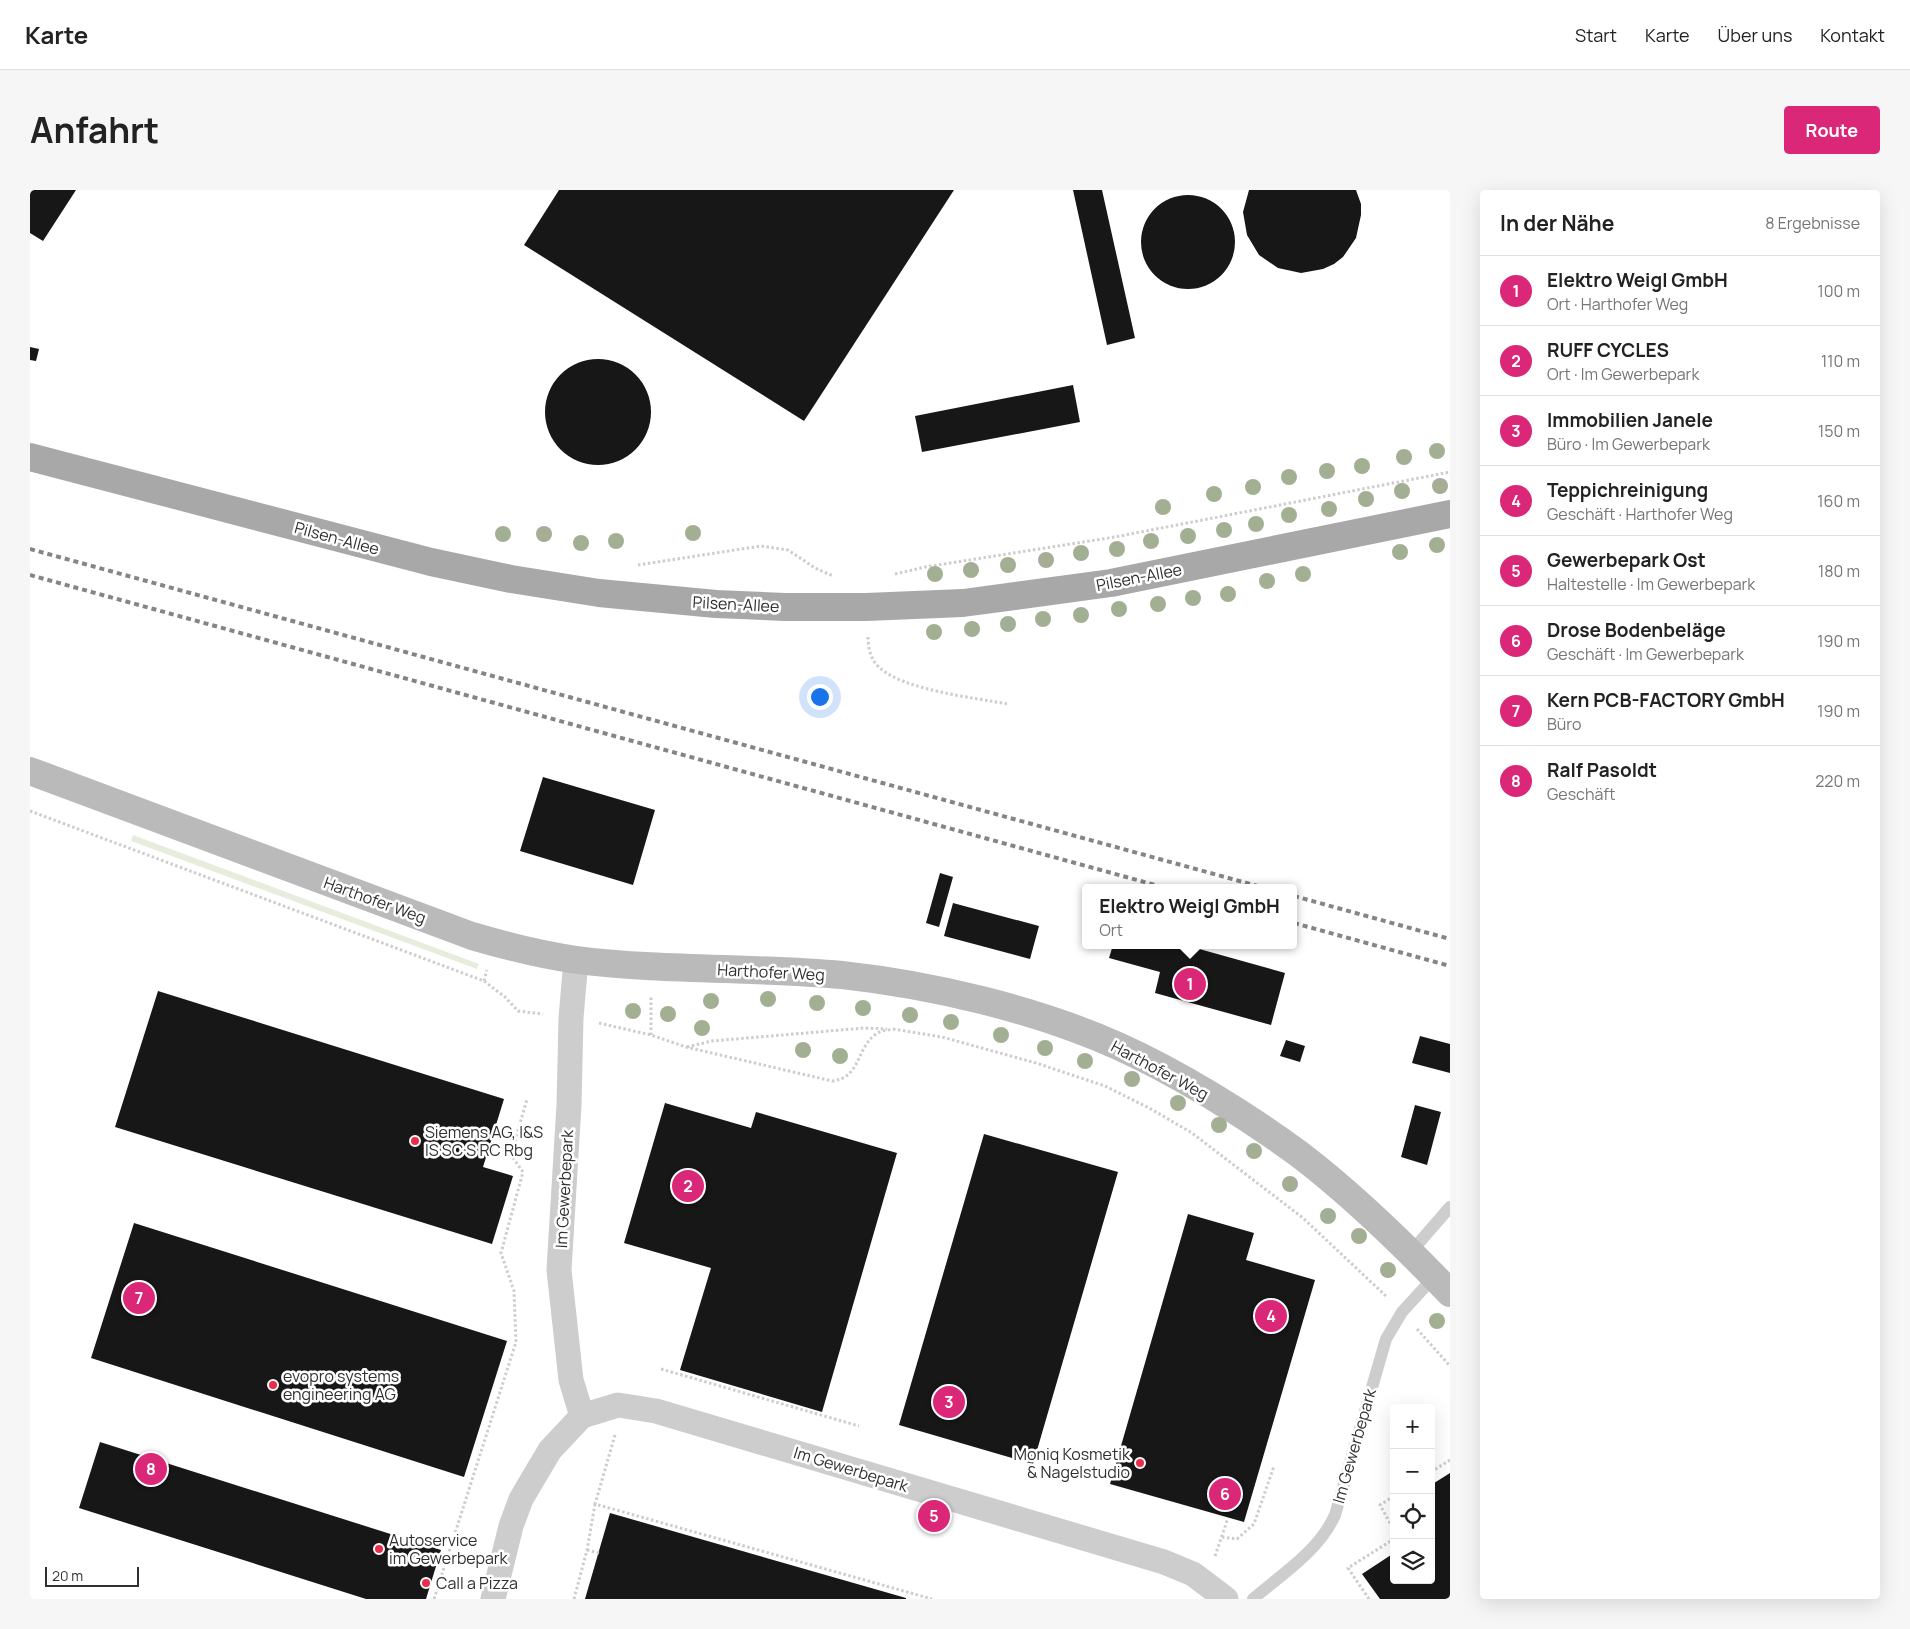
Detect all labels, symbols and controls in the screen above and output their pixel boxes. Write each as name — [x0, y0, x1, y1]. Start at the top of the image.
text: Karte — [25, 18, 88, 51]
text: Start — [1575, 23, 1617, 47]
text: Karte — [1645, 23, 1690, 47]
text: Über uns — [1718, 23, 1792, 47]
text: Kontakt — [1820, 23, 1885, 47]
text: Anfahrt — [30, 106, 159, 154]
button: Route — [1784, 106, 1880, 154]
text: In der Nähe — [1500, 209, 1614, 237]
text: 8 Ergebnisse — [1765, 212, 1860, 234]
text: Elektro Weigl GmbH — [1547, 267, 1728, 293]
text: 1 — [1512, 280, 1520, 302]
text: 100 m — [1817, 280, 1860, 302]
text: Ort · Harthofer Weg — [1547, 293, 1688, 315]
text: RUFF CYCLES — [1547, 337, 1669, 363]
text: 2 — [1511, 350, 1521, 372]
text: 110 m — [1821, 350, 1860, 372]
text: Ort · Im Gewerbepark — [1547, 363, 1699, 385]
text: Immobilien Janele — [1547, 407, 1713, 433]
text: 3 — [1511, 420, 1521, 442]
text: 150 m — [1818, 420, 1860, 442]
text: Büro · Im Gewerbepark — [1547, 433, 1710, 455]
text: Teppichreinigung — [1547, 477, 1708, 503]
text: 4 — [1511, 490, 1521, 512]
text: 160 m — [1817, 490, 1860, 512]
text: Geschäft · Harthofer Weg — [1547, 503, 1733, 525]
street label: Pilsen-Allee — [292, 516, 382, 560]
text: Gewerbepark Ost — [1547, 547, 1706, 573]
street label: Pilsen-Allee — [1094, 558, 1184, 596]
text: 5 — [1511, 560, 1521, 582]
text: 180 m — [1818, 560, 1860, 582]
text: Haltestelle · Im Gewerbepark — [1547, 573, 1755, 595]
street label: Pilsen-Allee — [692, 591, 780, 617]
text: Drose Bodenbeläge — [1547, 617, 1726, 643]
text: 6 — [1511, 630, 1521, 652]
text: 190 m — [1817, 630, 1860, 652]
text: Geschäft · Im Gewerbepark — [1547, 643, 1744, 665]
your location — [807, 684, 833, 710]
text: Kern PCB-FACTORY GmbH — [1547, 687, 1785, 713]
text: 7 — [1512, 700, 1520, 722]
text: 190 m — [1817, 700, 1860, 722]
text: Büro — [1547, 713, 1581, 735]
text: Ralf Pasoldt — [1547, 757, 1657, 783]
text: 8 — [1511, 770, 1521, 792]
text: 220 m — [1815, 770, 1860, 792]
text: Geschäft — [1547, 783, 1615, 805]
street label: Harthofer Weg — [321, 871, 429, 929]
popup — [1082, 884, 1297, 949]
text: Elektro Weigl GmbH — [1099, 893, 1280, 919]
text: Ort — [1099, 919, 1123, 941]
street label: Harthofer Weg — [717, 958, 825, 986]
pin: 1 — [1174, 965, 1206, 1003]
street label: Harthofer Weg — [1107, 1035, 1213, 1105]
place label: Siemens AG, I&S IS SC S RC Rbg — [425, 1121, 543, 1161]
street label: Im Gewerbepark — [550, 1128, 578, 1249]
marker: Siemens AG, I&S IS SC S RC Rbg — [409, 1135, 421, 1147]
pin: 2 — [672, 1167, 704, 1205]
pin: 7 — [123, 1279, 155, 1317]
pin: 4 — [1255, 1297, 1287, 1335]
place label: evopro systems engineering AG — [283, 1365, 399, 1405]
marker: evopro systems engineering AG — [267, 1379, 279, 1391]
pin: 3 — [933, 1383, 965, 1421]
street label: Im Gewerbepark — [1327, 1385, 1381, 1506]
map controls — [1390, 1404, 1435, 1584]
button: + — [1390, 1404, 1435, 1449]
street label: Im Gewerbepark — [791, 1441, 912, 1497]
place label: Moniq Kosmetik & Nagelstudio — [1014, 1443, 1131, 1483]
button: − — [1390, 1449, 1435, 1494]
pin: 8 — [135, 1450, 167, 1488]
marker: Moniq Kosmetik & Nagelstudio — [1134, 1457, 1146, 1469]
pin: 6 — [1209, 1475, 1241, 1513]
button: locate — [1390, 1494, 1435, 1539]
pin: 5 — [918, 1497, 950, 1535]
place label: Autoservice im Gewerbepark — [389, 1529, 509, 1569]
button: layers — [1390, 1539, 1435, 1584]
marker: Autoservice im Gewerbepark — [373, 1543, 385, 1555]
scale bar — [45, 1564, 139, 1587]
text: 20 m — [52, 1566, 83, 1585]
place label: Call a Pizza — [436, 1572, 518, 1594]
marker: Call a Pizza — [420, 1577, 432, 1589]

